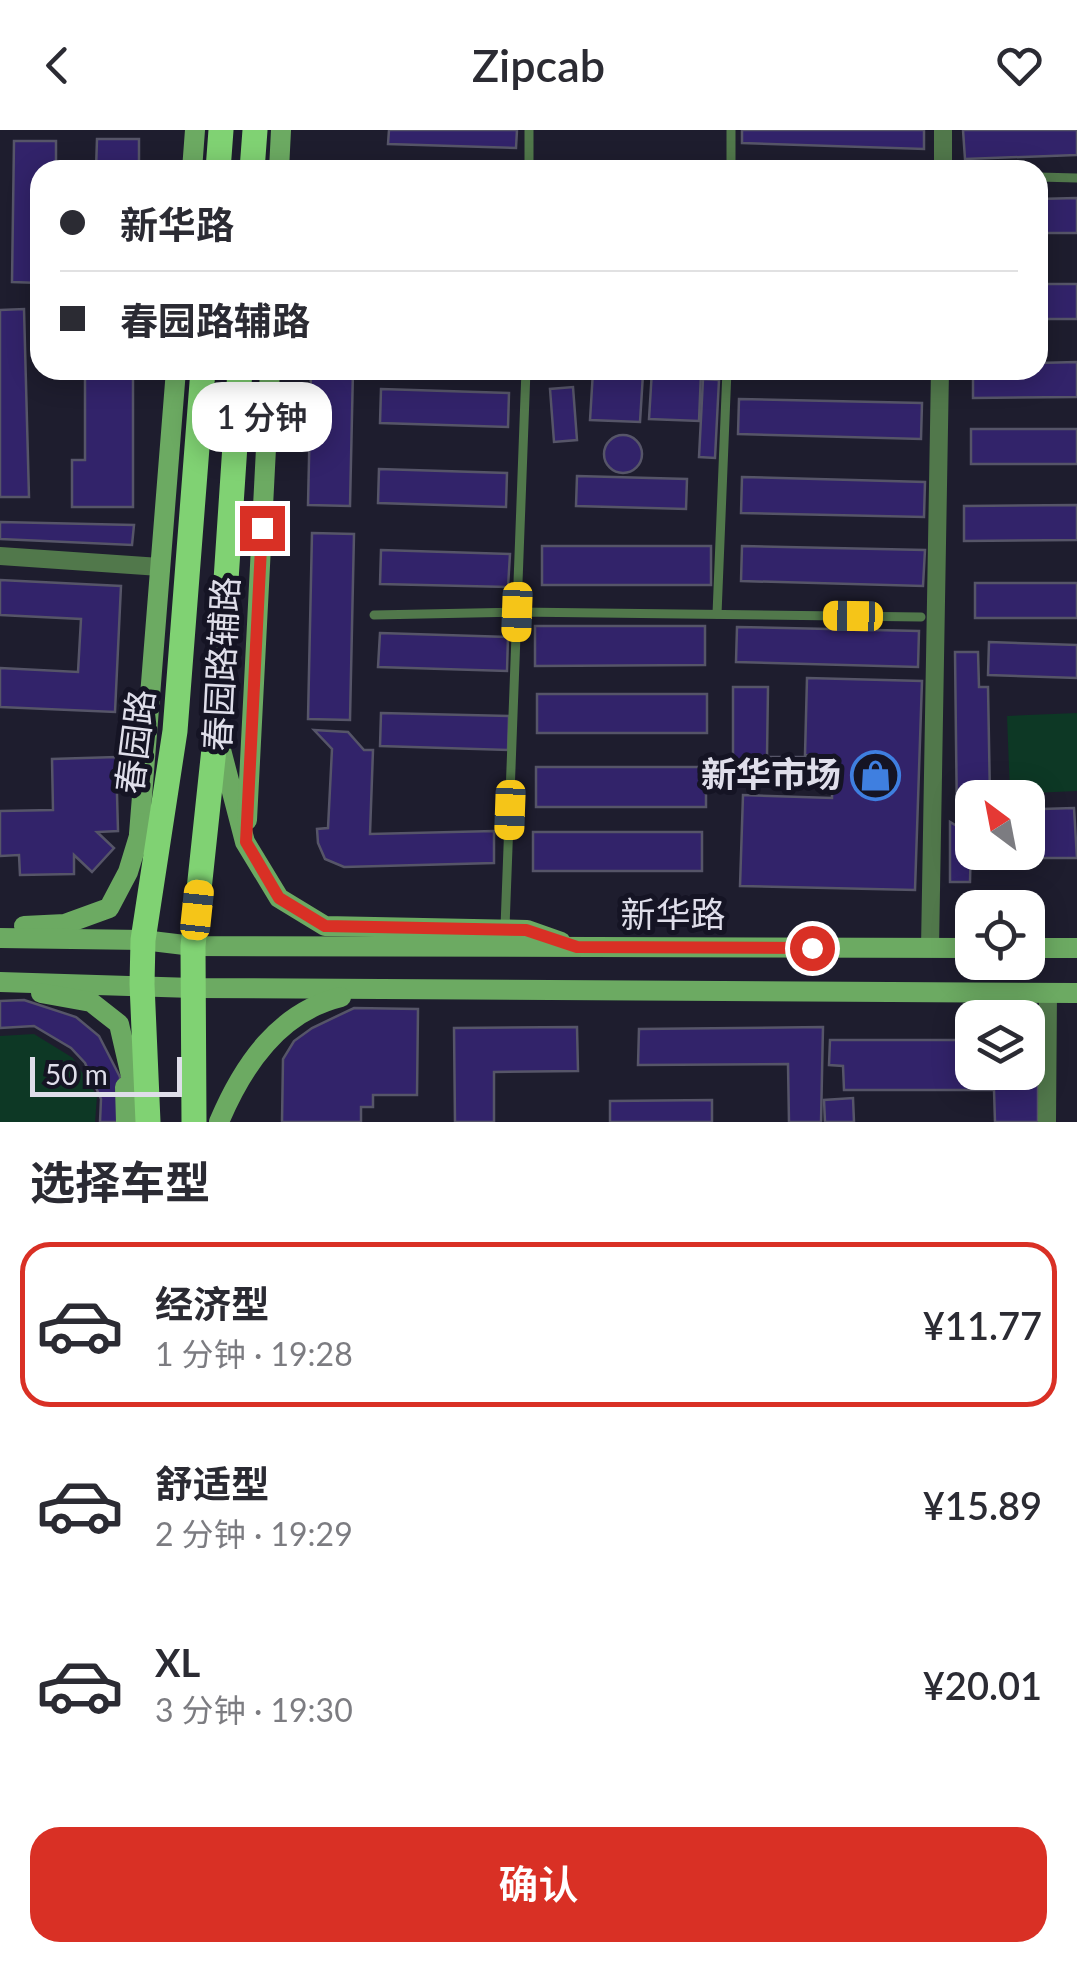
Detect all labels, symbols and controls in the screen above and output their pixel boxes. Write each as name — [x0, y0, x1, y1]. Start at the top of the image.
icon: back — [30, 38, 85, 93]
text: Zipcab — [472, 38, 605, 92]
icon: heart — [992, 38, 1047, 93]
text: 新华路 — [120, 201, 234, 247]
text: 春园路辅路 — [120, 297, 310, 343]
callout: 1 分钟 — [192, 383, 332, 453]
text: 1 分钟 — [217, 397, 307, 436]
route end — [240, 506, 285, 551]
street label: 春园路辅路 — [194, 575, 246, 752]
car — [501, 581, 533, 643]
car — [823, 600, 883, 632]
street label: 春园路 — [107, 687, 161, 796]
shop icon: 新华市场 — [850, 749, 902, 801]
place label: 新华市场 — [701, 752, 841, 794]
car — [494, 779, 526, 841]
north arrow — [955, 780, 1045, 870]
map controls — [955, 780, 1045, 1090]
car — [179, 879, 215, 941]
button: locate — [955, 890, 1045, 980]
street label: 新华路 — [620, 892, 726, 934]
route start — [790, 926, 835, 971]
button: layers — [955, 1000, 1045, 1090]
scale bar — [30, 1052, 182, 1096]
text: 50 m — [45, 1057, 108, 1091]
text: 选择车型 — [30, 1155, 210, 1209]
icon: car — [35, 1280, 125, 1370]
text: 经济型 — [155, 1280, 269, 1326]
text: ¥11.77 — [923, 1302, 1042, 1348]
text: 1 分钟 · 19:28 — [155, 1334, 353, 1373]
icon: car — [35, 1460, 125, 1550]
text: 舒适型 — [155, 1460, 269, 1506]
text: ¥15.89 — [923, 1482, 1042, 1528]
text: 2 分钟 · 19:29 — [155, 1514, 353, 1553]
text: XL — [155, 1639, 200, 1685]
icon: car — [35, 1640, 125, 1730]
text: ¥20.01 — [923, 1662, 1042, 1708]
text: 3 分钟 · 19:30 — [155, 1690, 353, 1729]
button: 确认 — [30, 1827, 1047, 1942]

